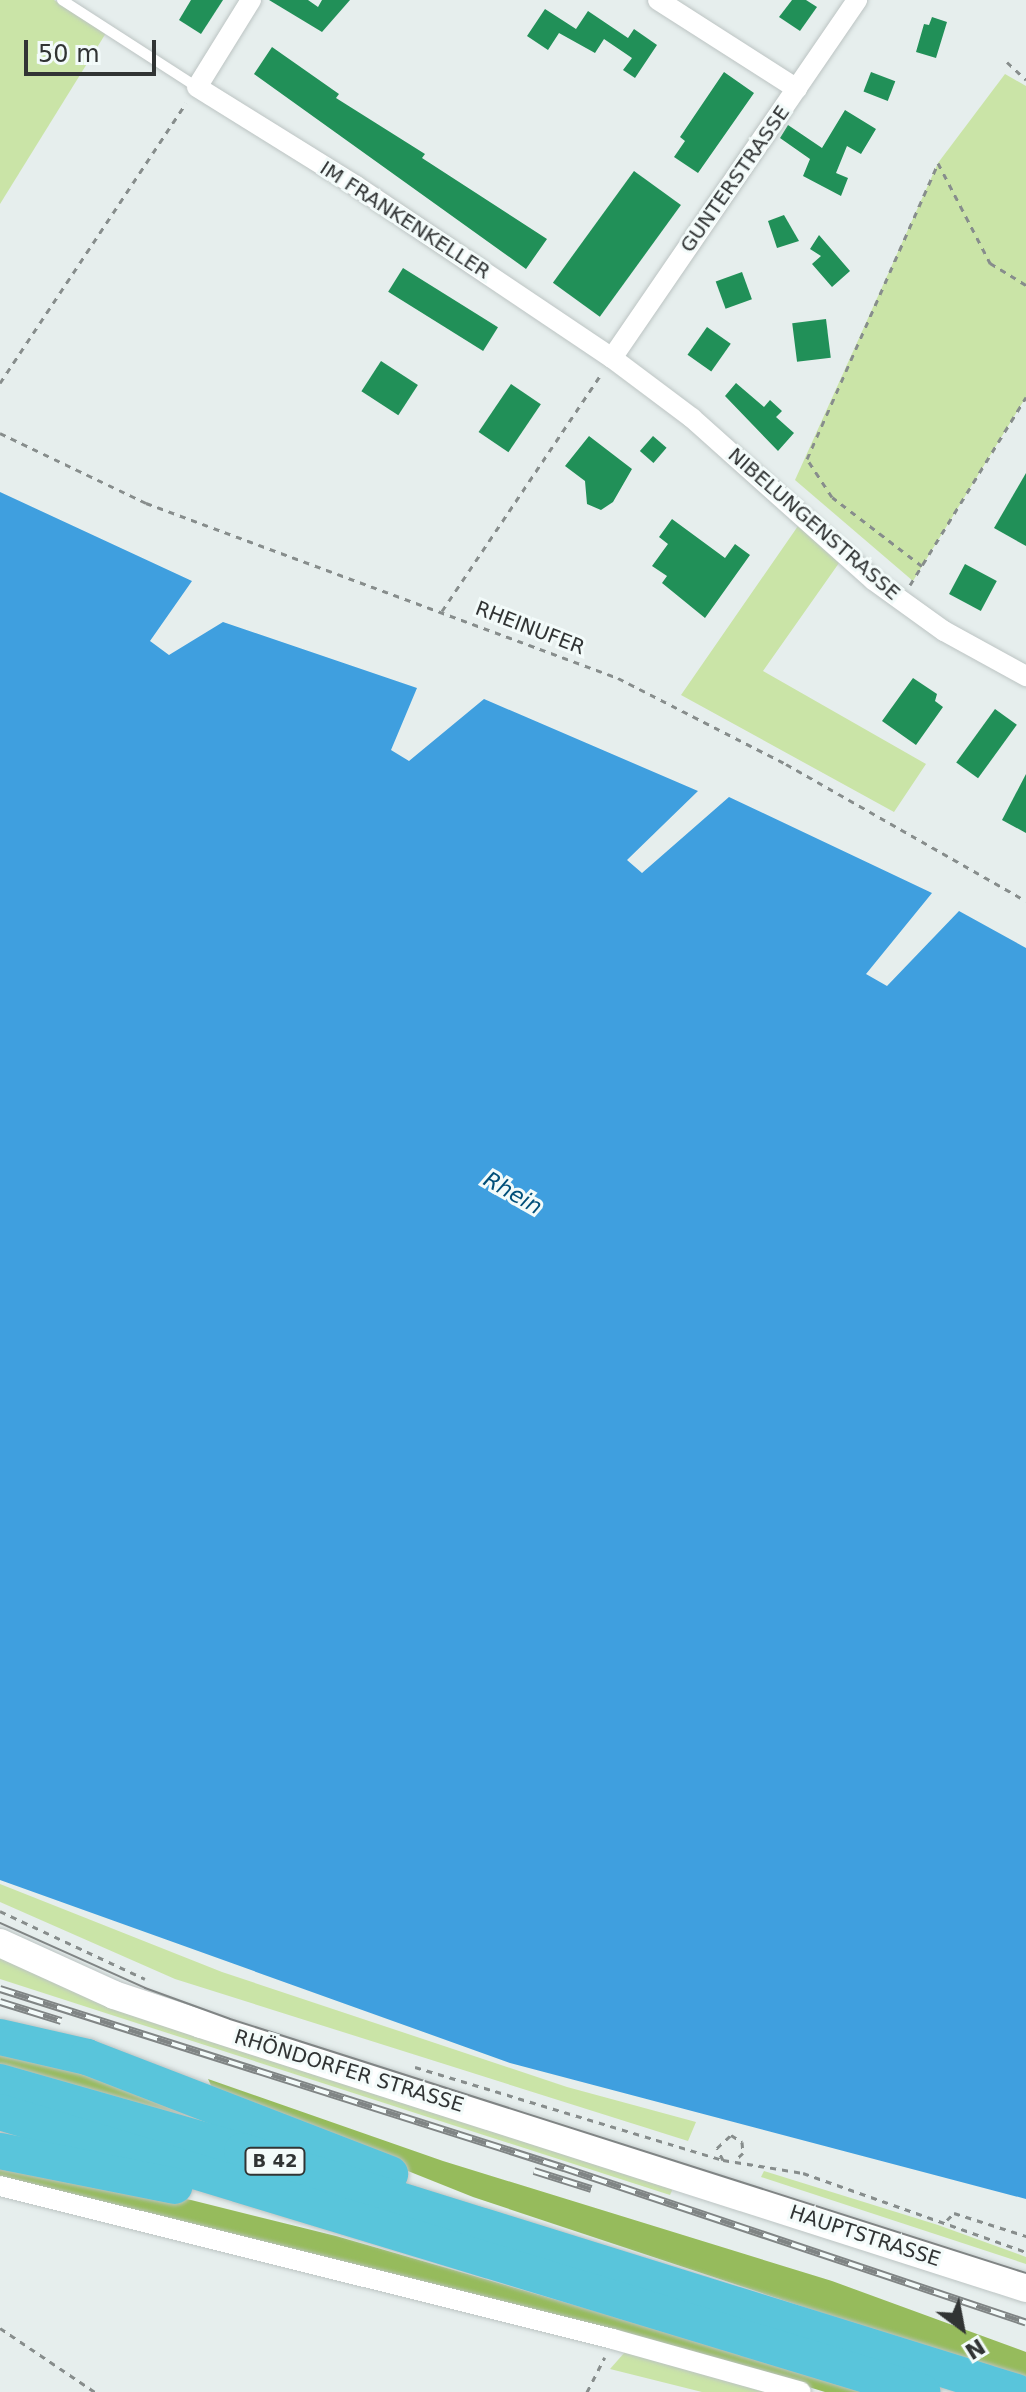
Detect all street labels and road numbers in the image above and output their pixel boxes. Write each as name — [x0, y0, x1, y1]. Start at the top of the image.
street label: GUNTERSTRASSE — [675, 101, 795, 257]
street label: IM FRANKENKELLER — [315, 156, 495, 284]
street label: NIBELUNGENSTRASSE — [723, 443, 905, 605]
street label: RHEINUFER — [472, 596, 588, 660]
street label: RHÖNDORFER STRASSE — [231, 2025, 467, 2117]
road number: B 42 — [243, 2147, 307, 2175]
street label: HAUPTSTRASSE — [786, 2200, 944, 2272]

